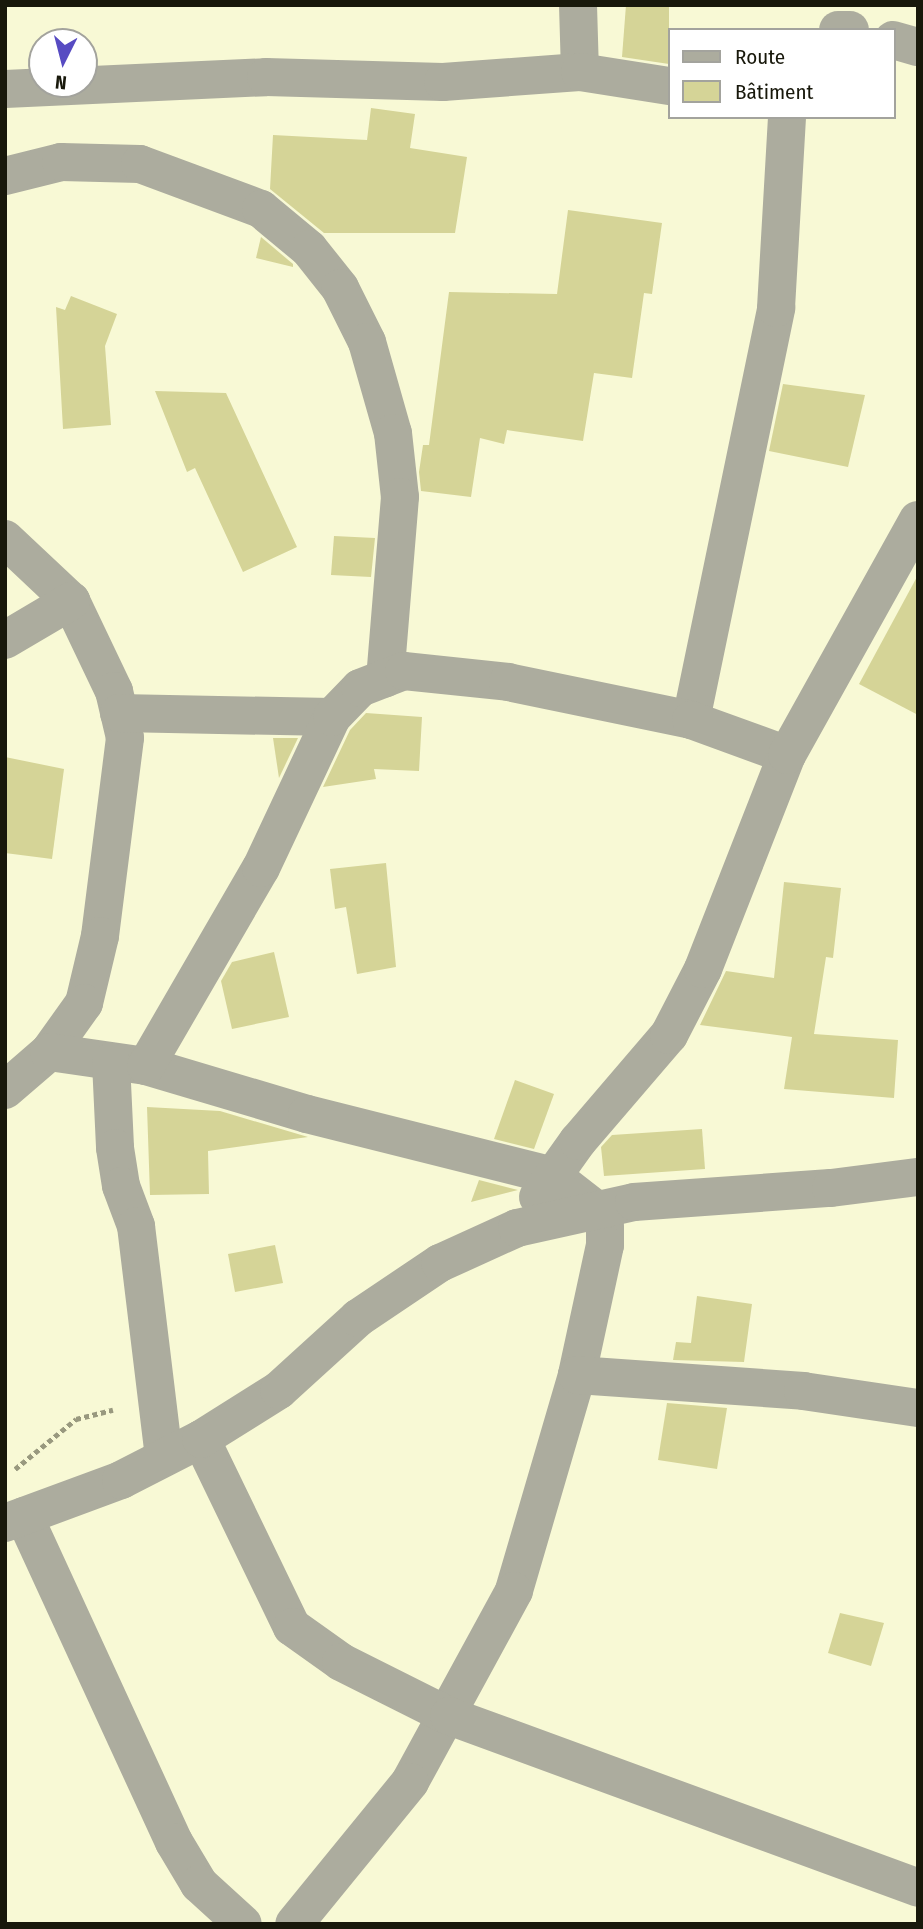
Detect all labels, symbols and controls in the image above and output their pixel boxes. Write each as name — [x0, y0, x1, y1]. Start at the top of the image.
north arrow — [28, 28, 98, 98]
legend — [668, 28, 895, 119]
text: Route — [735, 44, 785, 70]
text: N — [54, 70, 68, 94]
text: Bâtiment — [735, 79, 813, 105]

